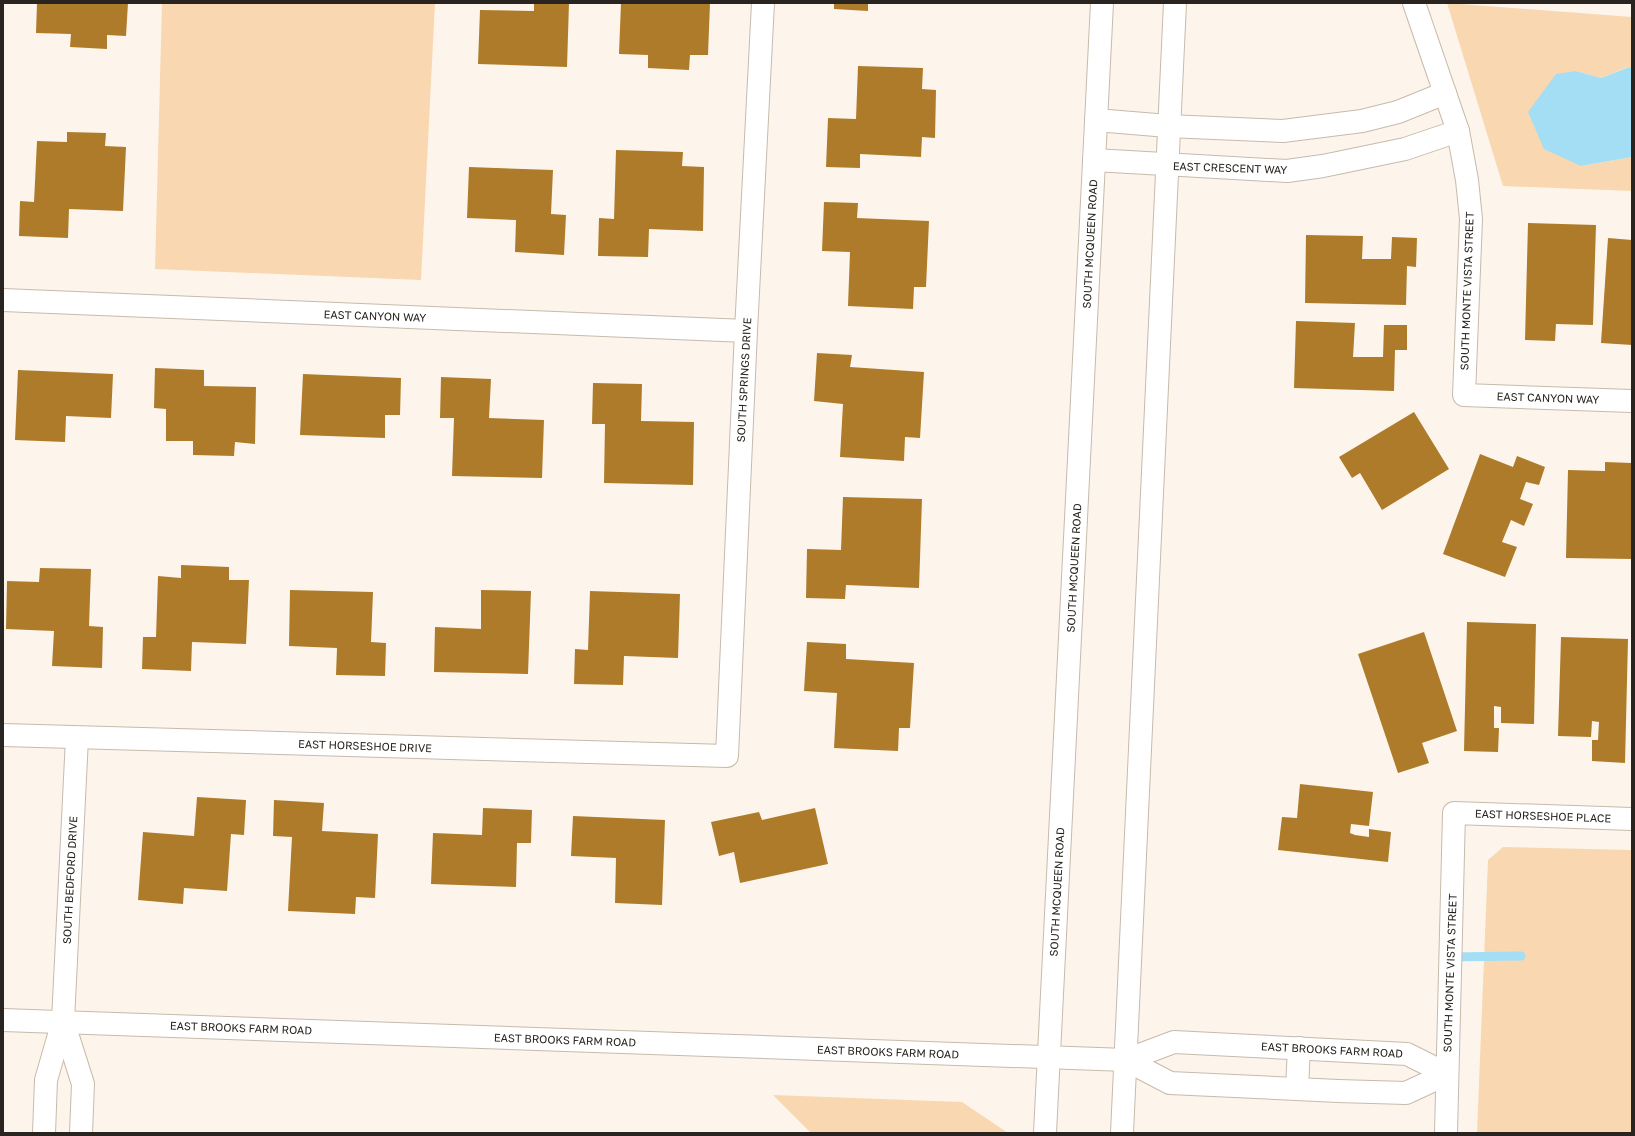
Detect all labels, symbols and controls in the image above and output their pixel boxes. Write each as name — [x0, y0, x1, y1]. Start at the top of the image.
street label: EAST CRESCENT WAY — [1173, 159, 1287, 176]
street label: SOUTH MCQUEEN ROAD — [1080, 179, 1099, 309]
street label: SOUTH MONTE VISTA STREET — [1457, 211, 1476, 371]
street label: EAST CANYON WAY — [324, 307, 427, 324]
street label: SOUTH SPRINGS DRIVE — [734, 317, 753, 443]
street label: EAST CANYON WAY — [1497, 389, 1600, 406]
street label: SOUTH MCQUEEN ROAD — [1064, 503, 1083, 633]
street label: EAST HORSESHOE DRIVE — [298, 737, 432, 754]
street label: EAST HORSESHOE PLACE — [1475, 807, 1612, 824]
street label: SOUTH BEDFORD DRIVE — [60, 815, 79, 944]
street label: SOUTH MCQUEEN ROAD — [1047, 827, 1066, 957]
street label: SOUTH MONTE VISTA STREET — [1440, 893, 1459, 1053]
street label: EAST BROOKS FARM ROAD — [170, 1019, 313, 1036]
street label: EAST BROOKS FARM ROAD — [494, 1031, 637, 1048]
street label: EAST BROOKS FARM ROAD — [1261, 1039, 1404, 1060]
street label: EAST BROOKS FARM ROAD — [817, 1043, 960, 1060]

